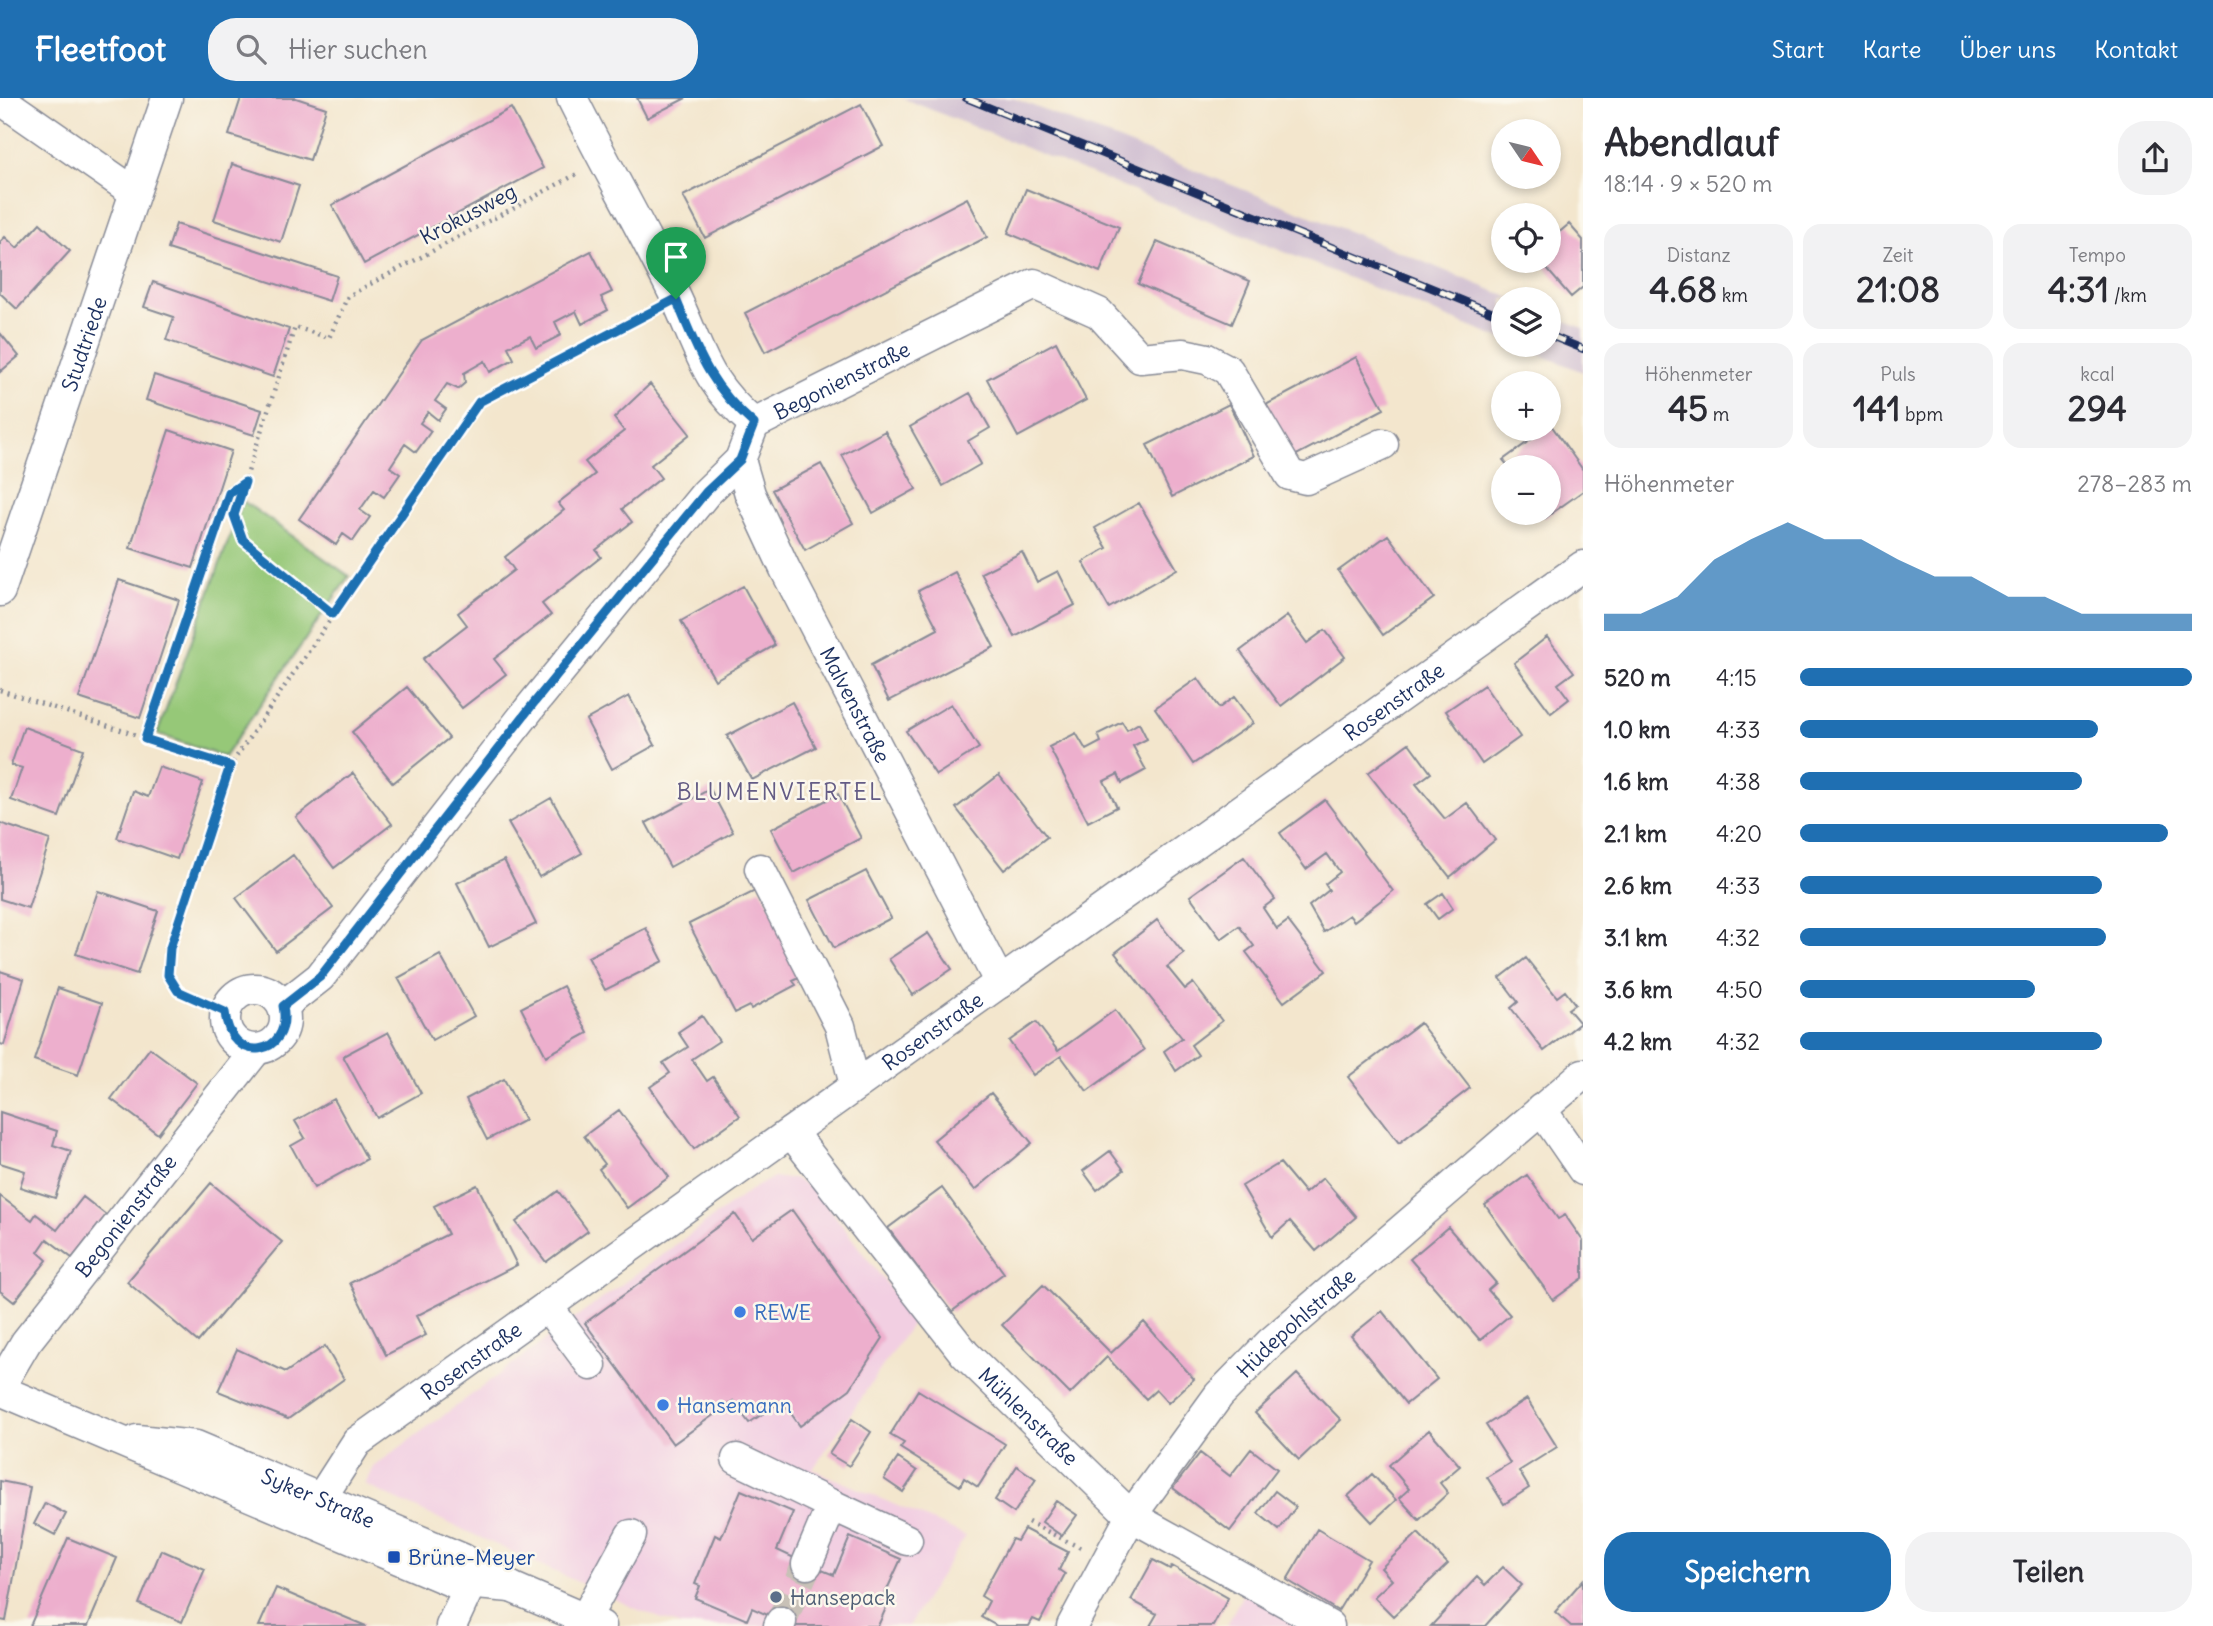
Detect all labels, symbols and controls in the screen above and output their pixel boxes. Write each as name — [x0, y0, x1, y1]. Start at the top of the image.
search box — [208, 18, 698, 81]
text: Fleetfoot — [35, 28, 166, 70]
icon: search — [232, 30, 270, 68]
text: Hier suchen — [288, 33, 428, 66]
text: Start — [1772, 34, 1824, 64]
text: Karte — [1862, 34, 1921, 64]
text: Über uns — [1959, 34, 2056, 64]
text: Kontakt — [2094, 34, 2178, 64]
north arrow — [1491, 119, 1561, 189]
map controls — [1491, 119, 1561, 525]
text: Abendlauf — [1604, 119, 1779, 166]
button: share — [2118, 121, 2192, 195]
text: 18:14 · 9 × 520 m — [1604, 169, 1772, 198]
street label: Krokusweg — [415, 177, 521, 251]
button: locate — [1491, 203, 1561, 273]
pin — [646, 227, 706, 299]
icon: arrive — [657, 238, 695, 276]
text: Distanz — [1667, 243, 1731, 267]
text: Zeit — [1882, 243, 1913, 267]
text: Tempo — [2069, 243, 2126, 267]
text: 4.68 — [1649, 267, 1717, 311]
text: 21:08 — [1856, 267, 1940, 311]
text: 4:31 — [2048, 267, 2109, 311]
text: km — [1717, 283, 1748, 307]
text: /km — [2109, 283, 2147, 307]
button: layers — [1491, 287, 1561, 357]
street label: Studtriede — [55, 293, 112, 395]
street label: Begonienstraße — [769, 335, 914, 426]
text: Höhenmeter — [1645, 362, 1752, 386]
text: Puls — [1880, 362, 1916, 386]
text: kcal — [2080, 362, 2114, 386]
button: + — [1491, 371, 1561, 441]
text: 45 — [1668, 386, 1708, 430]
text: 141 — [1853, 386, 1901, 430]
text: 294 — [2068, 386, 2127, 430]
text: m — [1708, 402, 1729, 426]
text: bpm — [1901, 402, 1943, 426]
button: − — [1491, 455, 1561, 525]
text: Höhenmeter — [1604, 469, 1734, 498]
text: 278–283 m — [2077, 469, 2192, 498]
street label: Malvenstraße — [814, 642, 897, 767]
street label: Rosenstraße — [1338, 656, 1449, 747]
text: 520 m — [1604, 663, 1671, 692]
text: 4:15 — [1716, 663, 1757, 692]
text: 1.0 km — [1604, 715, 1670, 744]
text: 4:33 — [1716, 715, 1761, 744]
text: 1.6 km — [1604, 767, 1669, 796]
text: 4:38 — [1716, 767, 1761, 796]
district label: BLUMENVIERTEL — [677, 777, 883, 806]
text: 2.1 km — [1604, 819, 1667, 848]
text: 4:20 — [1716, 819, 1762, 848]
text: 2.6 km — [1604, 871, 1672, 900]
text: 4:33 — [1716, 871, 1761, 900]
text: 3.1 km — [1604, 923, 1667, 952]
text: 4:32 — [1716, 923, 1760, 952]
text: 3.6 km — [1604, 975, 1672, 1004]
text: 4:50 — [1716, 975, 1763, 1004]
street label: Rosenstraße — [876, 986, 988, 1076]
text: 4.2 km — [1604, 1027, 1672, 1056]
text: 4:32 — [1716, 1027, 1760, 1056]
street label: Begonienstraße — [69, 1149, 182, 1282]
street label: Hüdepohlstraße — [1230, 1262, 1361, 1383]
place label: REWE — [754, 1299, 811, 1326]
marker: REWE — [732, 1304, 748, 1320]
street label: Rosenstraße — [415, 1315, 527, 1406]
street label: Mühlenstraße — [973, 1361, 1084, 1471]
place label: Hansemann — [677, 1392, 792, 1419]
marker: Hansemann — [655, 1397, 671, 1413]
street label: Syker Straße — [257, 1462, 379, 1534]
button: Speichern — [1604, 1532, 1891, 1612]
button: Teilen — [1905, 1532, 2192, 1612]
place label: Brüne-Meyer — [408, 1544, 536, 1571]
marker: Brüne-Meyer — [386, 1549, 402, 1565]
place label: Hansepack — [790, 1584, 895, 1611]
marker: Hansepack — [768, 1589, 784, 1605]

